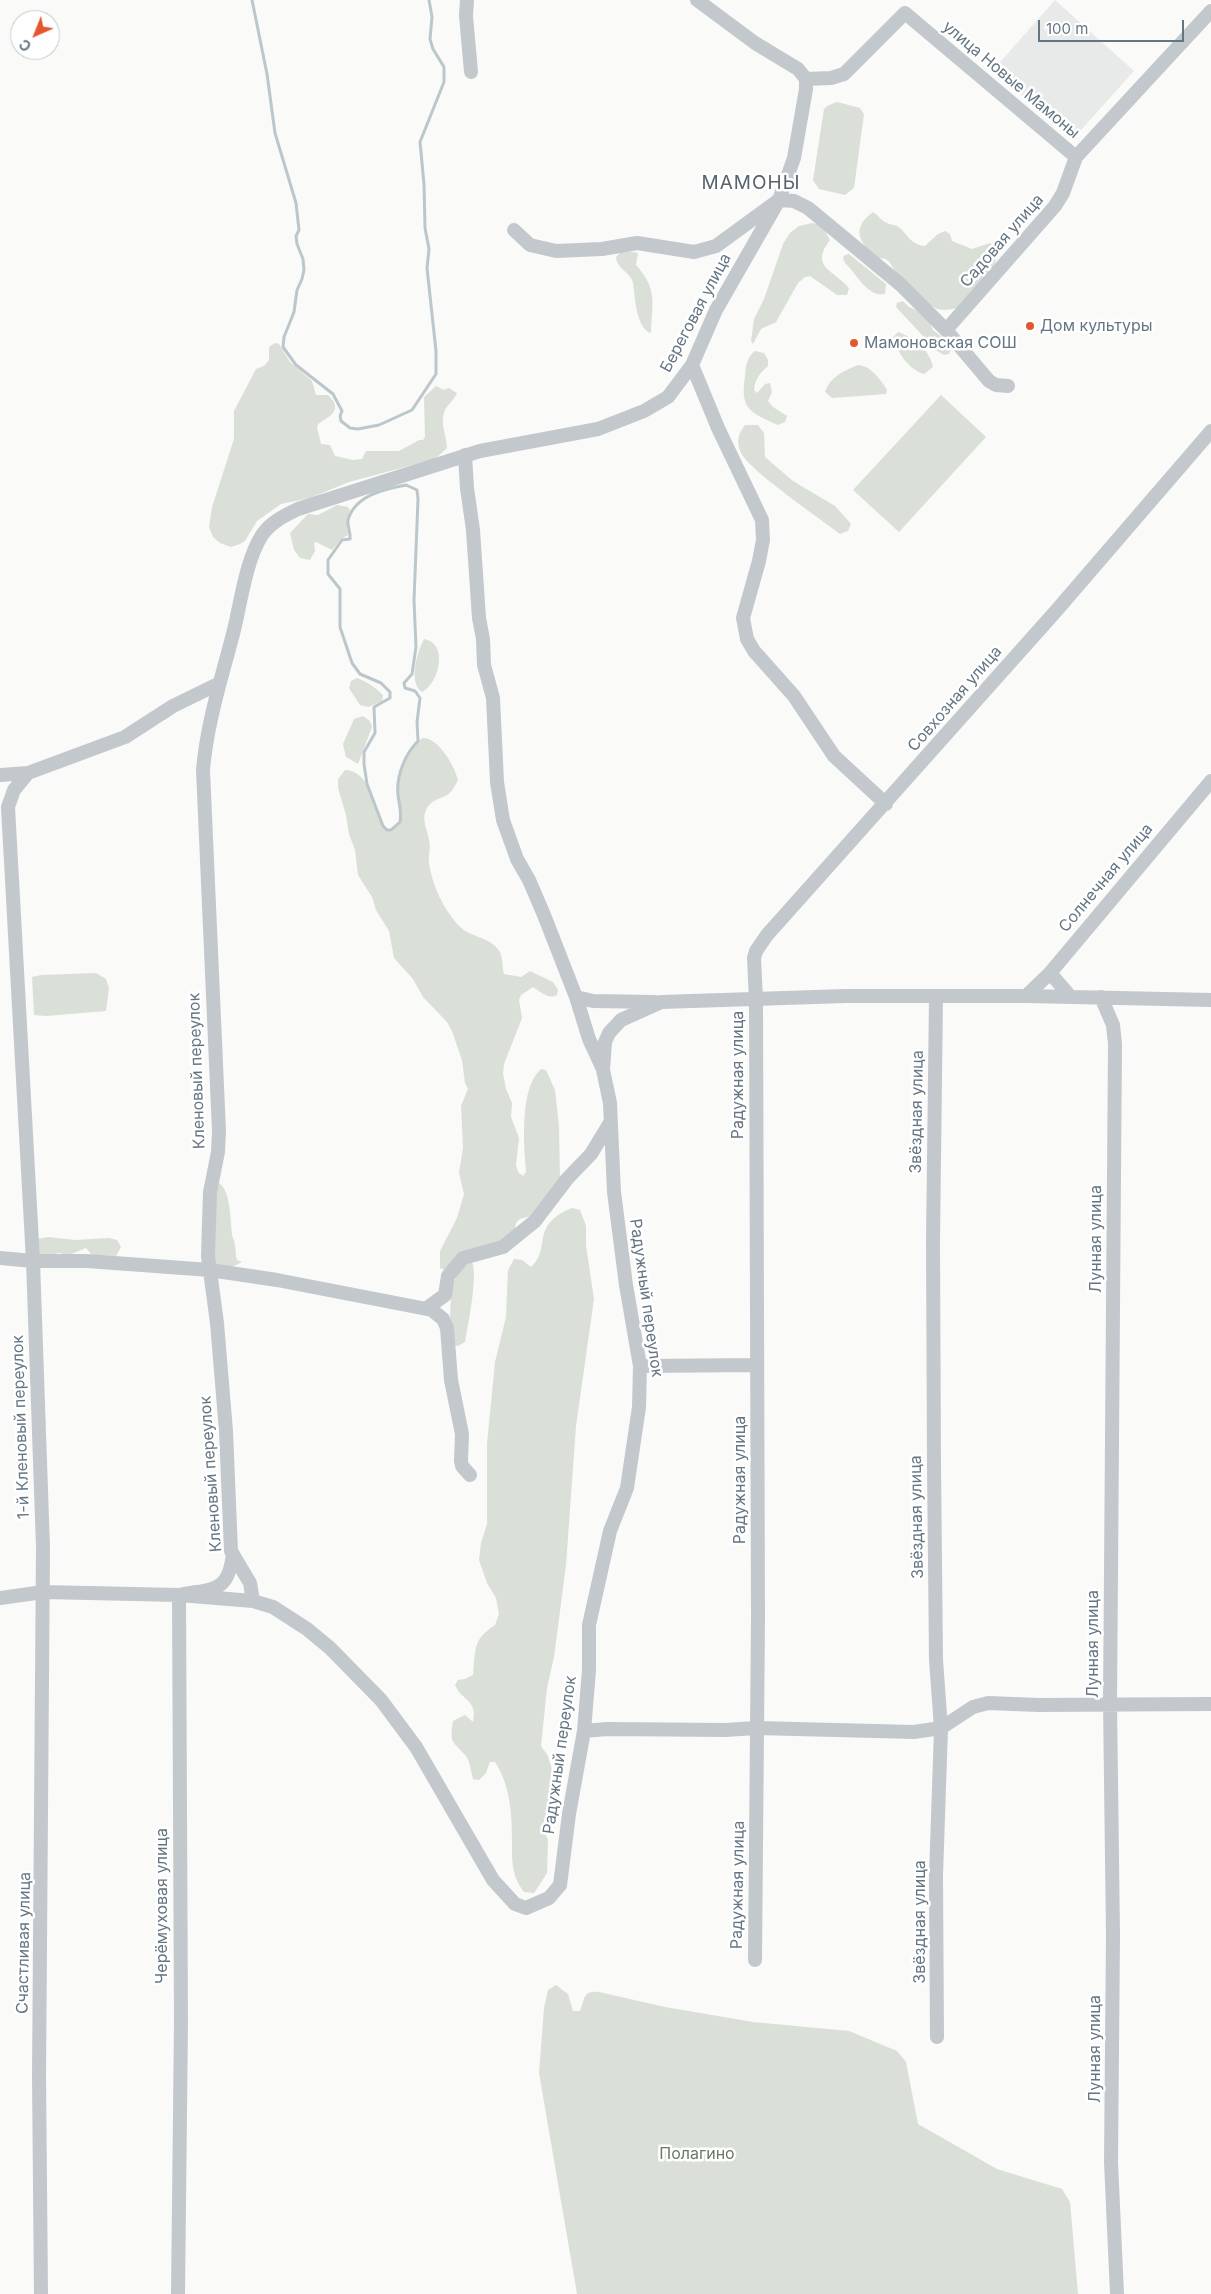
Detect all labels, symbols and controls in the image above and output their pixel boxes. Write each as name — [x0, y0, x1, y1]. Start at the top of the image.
north arrow — [10, 10, 60, 60]
scale bar — [1041, 10, 1187, 42]
street label: улица Новые Мамоны — [939, 17, 1083, 143]
text: 100 m — [1046, 19, 1088, 38]
text: С — [15, 36, 35, 55]
district label: МАМОНЫ — [701, 172, 801, 194]
street label: Садовая улица — [956, 190, 1048, 292]
street label: Береговая улица — [657, 250, 735, 376]
place label: Дом культуры — [1040, 316, 1153, 336]
marker: Дом культуры — [1024, 320, 1036, 332]
place label: Мамоновская СОШ — [864, 333, 1017, 353]
marker: Мамоновская СОШ — [848, 337, 860, 349]
street label: Совхозная улица — [904, 642, 1006, 756]
street label: Солнечная улица — [1055, 820, 1157, 936]
street label: Кленовый переулок — [185, 993, 209, 1149]
street label: Радужная улица — [728, 1011, 748, 1139]
street label: Звёздная улица — [906, 1050, 928, 1174]
street label: Лунная улица — [1086, 1185, 1106, 1293]
street label: Радужный переулок — [625, 1218, 667, 1378]
street label: 1-й Кленовый переулок — [8, 1335, 34, 1519]
street label: Кленовый переулок — [196, 1395, 226, 1553]
street label: Радужная улица — [730, 1416, 750, 1544]
street label: Звёздная улица — [906, 1455, 928, 1579]
street label: Лунная улица — [1083, 1590, 1103, 1698]
street label: Радужный переулок — [539, 1675, 581, 1835]
street label: Радужная улица — [727, 1821, 749, 1949]
street label: Черёмуховая улица — [152, 1828, 172, 1984]
street label: Звёздная улица — [910, 1860, 930, 1984]
street label: Счастливая улица — [13, 1872, 35, 2014]
street label: Лунная улица — [1085, 1995, 1105, 2103]
park label: Полагино — [659, 2144, 735, 2164]

